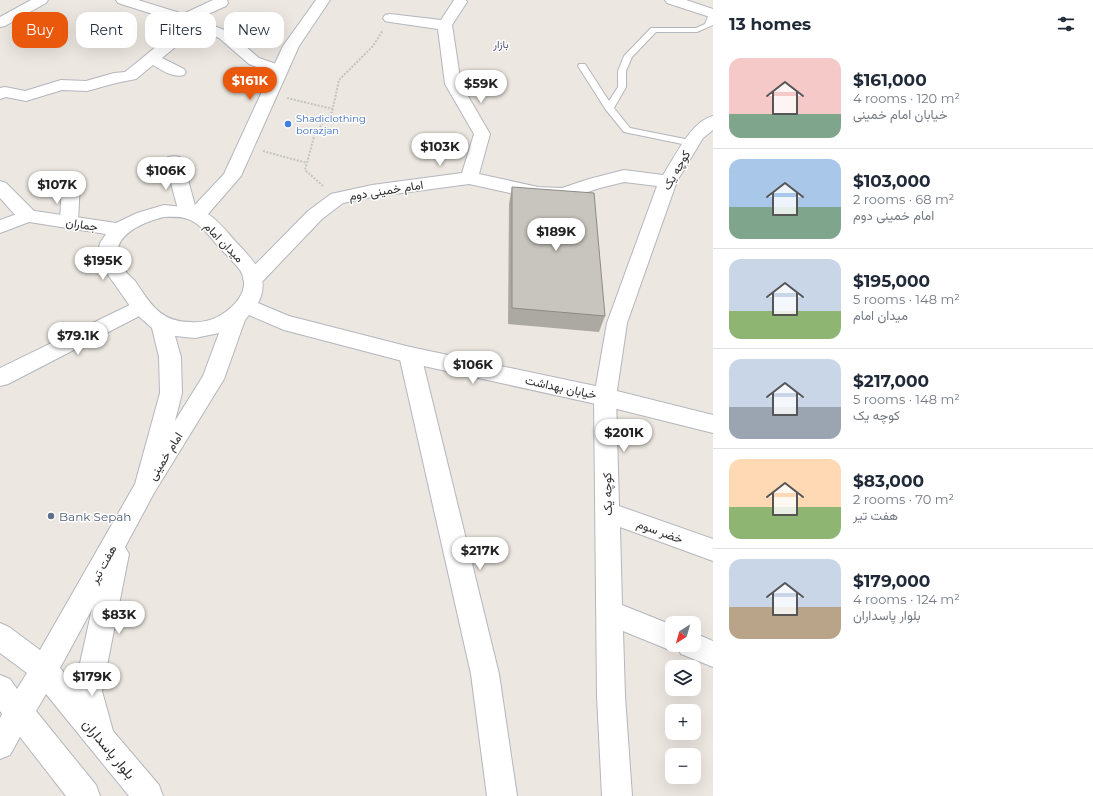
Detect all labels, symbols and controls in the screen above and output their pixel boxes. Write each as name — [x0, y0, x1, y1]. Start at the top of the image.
chip: Buy — [12, 12, 68, 48]
chip: Rent — [76, 12, 137, 48]
chip: Filters — [145, 12, 216, 48]
chip: New — [224, 12, 284, 48]
icon: filters — [1055, 13, 1077, 35]
text: 13 homes — [729, 14, 811, 34]
district label: بازار — [492, 37, 509, 51]
pin: $161K — [222, 67, 278, 101]
pin: $59K — [457, 70, 505, 104]
text: $161,000 — [853, 70, 927, 90]
text: $161K — [232, 72, 268, 88]
icon: home — [761, 74, 809, 122]
text: $59K — [464, 75, 498, 91]
text: 4 rooms · 120 m² — [853, 90, 960, 106]
text: خیابان امام خمینی — [853, 106, 947, 122]
place label: Shadiclothing borazjan — [296, 112, 366, 137]
marker: Shadiclothing borazjan — [283, 119, 293, 129]
pin: $103K — [412, 133, 468, 167]
text: $103K — [420, 138, 460, 154]
street label: کوچه یک — [659, 148, 694, 193]
pin: $106K — [138, 157, 194, 191]
text: $106K — [146, 162, 186, 178]
pin: $107K — [29, 171, 85, 205]
text: $103,000 — [853, 171, 931, 191]
icon: home — [761, 175, 809, 223]
text: $107K — [37, 176, 77, 192]
street label: امام خمینی دوم — [348, 177, 424, 204]
text: 2 rooms · 68 m² — [853, 191, 954, 207]
text: امام خمینی دوم — [853, 207, 934, 223]
street label: جماران — [65, 214, 99, 235]
pin: $189K — [528, 218, 584, 252]
street label: میدان امام — [200, 219, 247, 266]
text: $189K — [536, 223, 576, 239]
pin: $195K — [75, 247, 131, 281]
text: $195K — [84, 252, 122, 268]
text: $195,000 — [853, 271, 930, 291]
icon: home — [761, 275, 809, 323]
text: 5 rooms · 148 m² — [853, 291, 960, 307]
text: میدان امام — [853, 307, 908, 323]
pin: $79.1K — [45, 322, 111, 356]
text: $79.1K — [57, 327, 99, 343]
pin: $106K — [445, 351, 501, 385]
text: $106K — [453, 356, 493, 372]
text: $217,000 — [853, 371, 929, 391]
street label: خیابان بهداشت — [524, 372, 598, 403]
icon: home — [761, 375, 809, 423]
text: 5 rooms · 148 m² — [853, 391, 960, 407]
text: کوچه یک — [853, 407, 900, 423]
pin: $201K — [596, 419, 652, 453]
text: $201K — [604, 424, 644, 440]
street label: امام خمینی — [144, 429, 186, 483]
text: $83,000 — [853, 471, 924, 491]
street label: کوچه یک — [599, 472, 616, 516]
icon: home — [761, 475, 809, 523]
text: 2 rooms · 70 m² — [853, 491, 954, 507]
text: هفت تیر — [853, 507, 898, 523]
place label: Bank Sepah — [59, 509, 131, 524]
marker: Bank Sepah — [46, 511, 56, 521]
street label: خضر سوم — [635, 516, 685, 547]
pin: $217K — [452, 537, 508, 571]
street label: هفت تیر — [86, 542, 121, 587]
text: $217K — [461, 542, 499, 558]
text: $179,000 — [853, 571, 930, 591]
icon: home — [761, 575, 809, 623]
text: 4 rooms · 124 m² — [853, 591, 960, 607]
pin: $83K — [95, 601, 143, 635]
text: $83K — [102, 606, 136, 622]
text: بلوار پاسداران — [853, 607, 921, 623]
north arrow — [665, 616, 701, 652]
map controls — [665, 616, 701, 784]
button: layers — [665, 660, 701, 696]
pin: $179K — [64, 663, 120, 697]
text: $179K — [72, 668, 112, 684]
button: + — [665, 704, 701, 740]
street label: بلوار پاسداران — [78, 715, 139, 783]
button: − — [665, 748, 701, 784]

